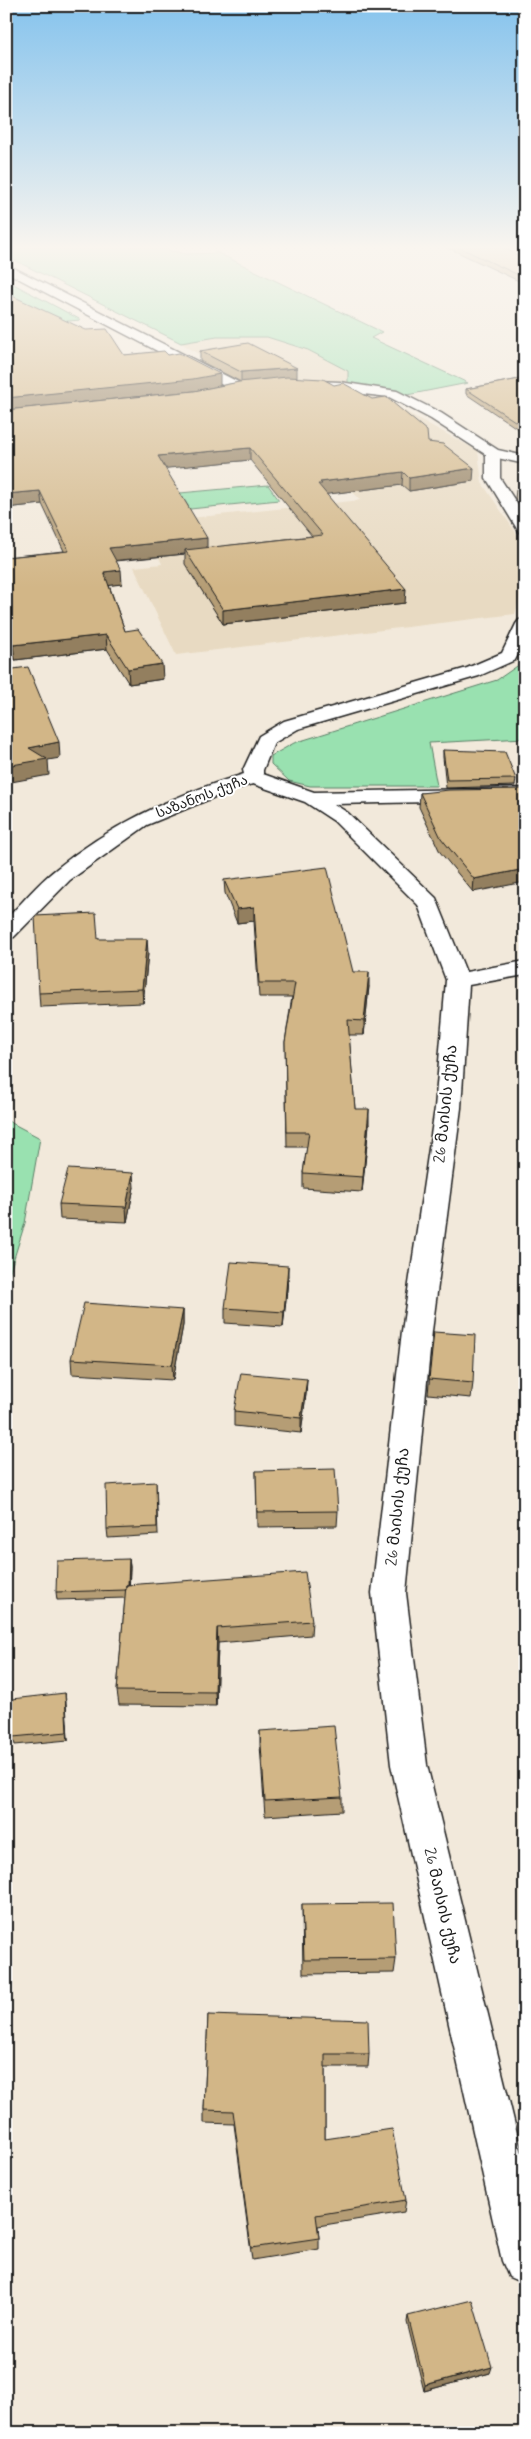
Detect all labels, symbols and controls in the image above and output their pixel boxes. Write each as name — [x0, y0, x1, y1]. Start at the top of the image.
street label: საზანოს ქუჩა — [154, 771, 250, 823]
street label: 26 მაისის ქუჩა — [429, 1044, 463, 1164]
street label: 26 მაისის ქუჩა — [381, 1447, 415, 1567]
street label: 26 მაისის ქუჩა — [418, 1846, 466, 1966]

